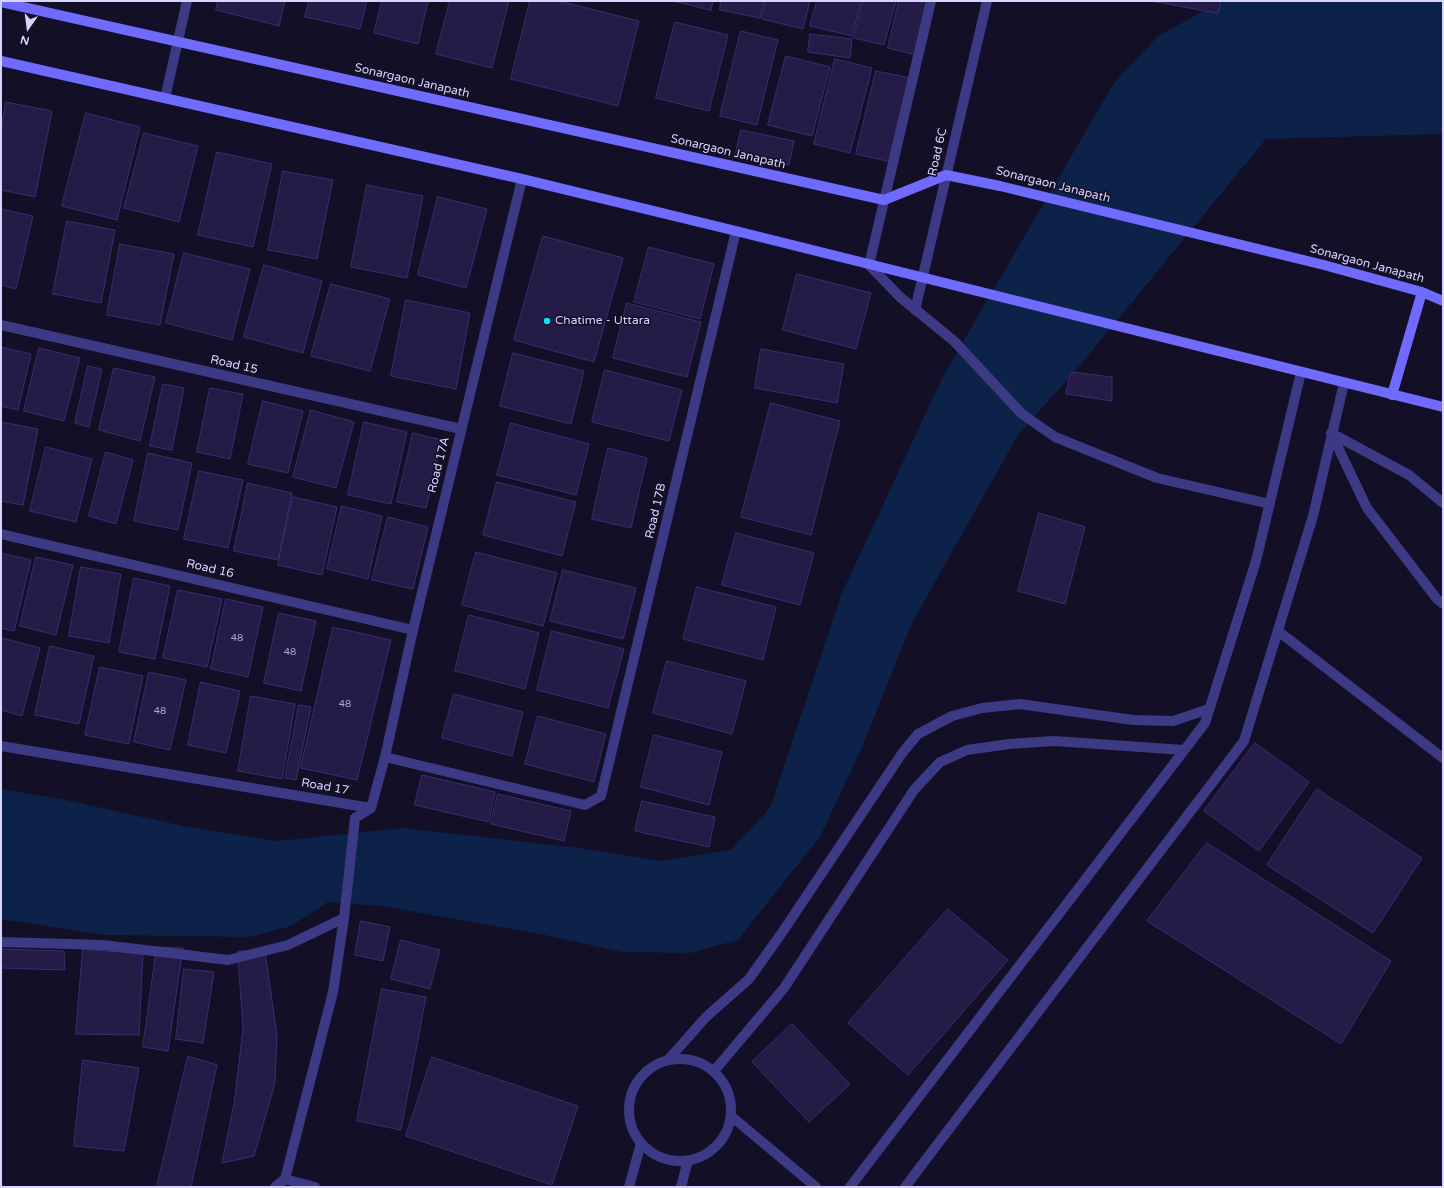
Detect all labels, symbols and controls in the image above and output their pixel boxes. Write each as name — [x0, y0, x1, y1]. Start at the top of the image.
north arrow — [8, 8, 48, 48]
text: N — [19, 33, 31, 48]
street label: Sonargaon Janapath — [353, 61, 471, 101]
street label: Road 6C — [925, 126, 951, 178]
street label: Sonargaon Janapath — [669, 132, 787, 172]
street label: Sonargaon Janapath — [994, 164, 1112, 206]
street label: Sonargaon Janapath — [1308, 242, 1426, 286]
place label: Chatime - Uttara — [555, 314, 650, 328]
marker: Chatime - Uttara — [542, 316, 552, 326]
street label: Road 15 — [209, 353, 259, 377]
street label: Road 17A — [425, 435, 453, 495]
street label: Road 17B — [643, 482, 669, 540]
street label: Road 16 — [185, 557, 235, 581]
house number: 48 — [231, 632, 243, 644]
house number: 48 — [284, 646, 296, 658]
house number: 48 — [339, 698, 351, 710]
house number: 48 — [154, 705, 166, 717]
street label: Road 17 — [300, 776, 350, 798]

